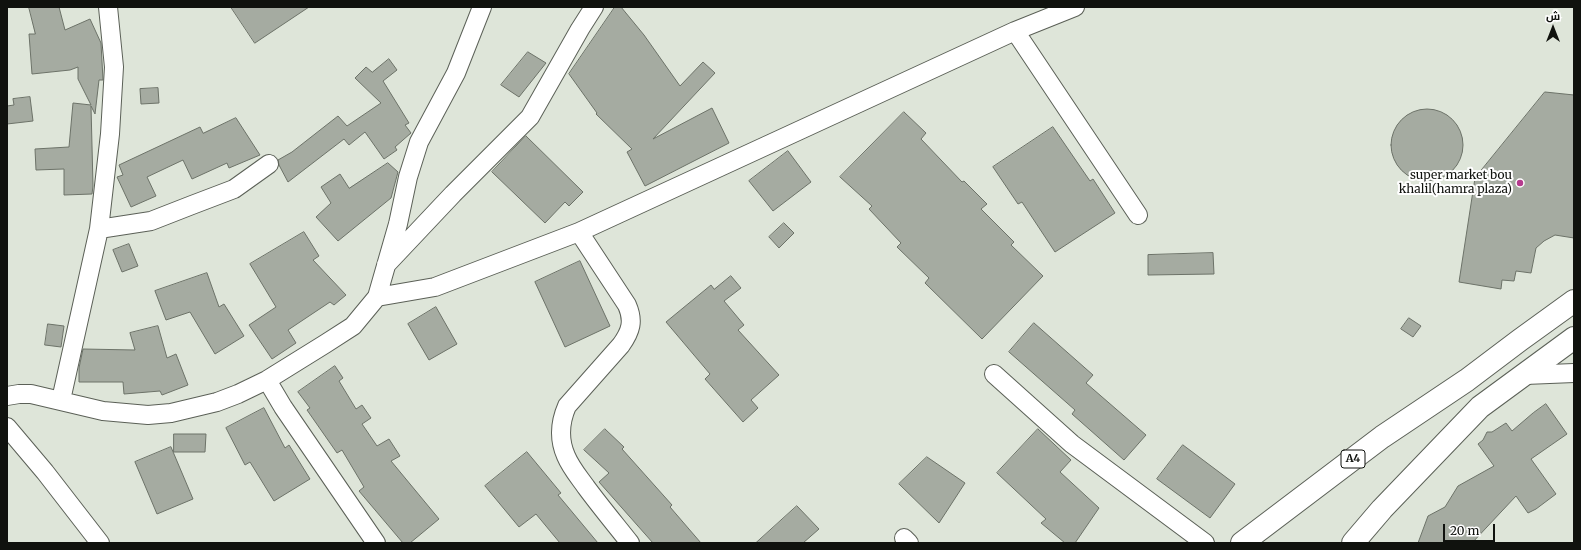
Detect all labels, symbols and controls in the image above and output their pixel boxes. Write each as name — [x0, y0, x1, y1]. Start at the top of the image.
north arrow — [1533, 8, 1573, 48]
text: ش — [1546, 9, 1560, 23]
place label: super market bou khalil(hamra plaza) — [1399, 169, 1512, 197]
marker: super market bou khalil(hamra plaza) — [1515, 178, 1525, 188]
road number: A4 — [1341, 450, 1365, 468]
scale bar — [1445, 516, 1497, 542]
text: 20 m — [1450, 523, 1479, 538]

